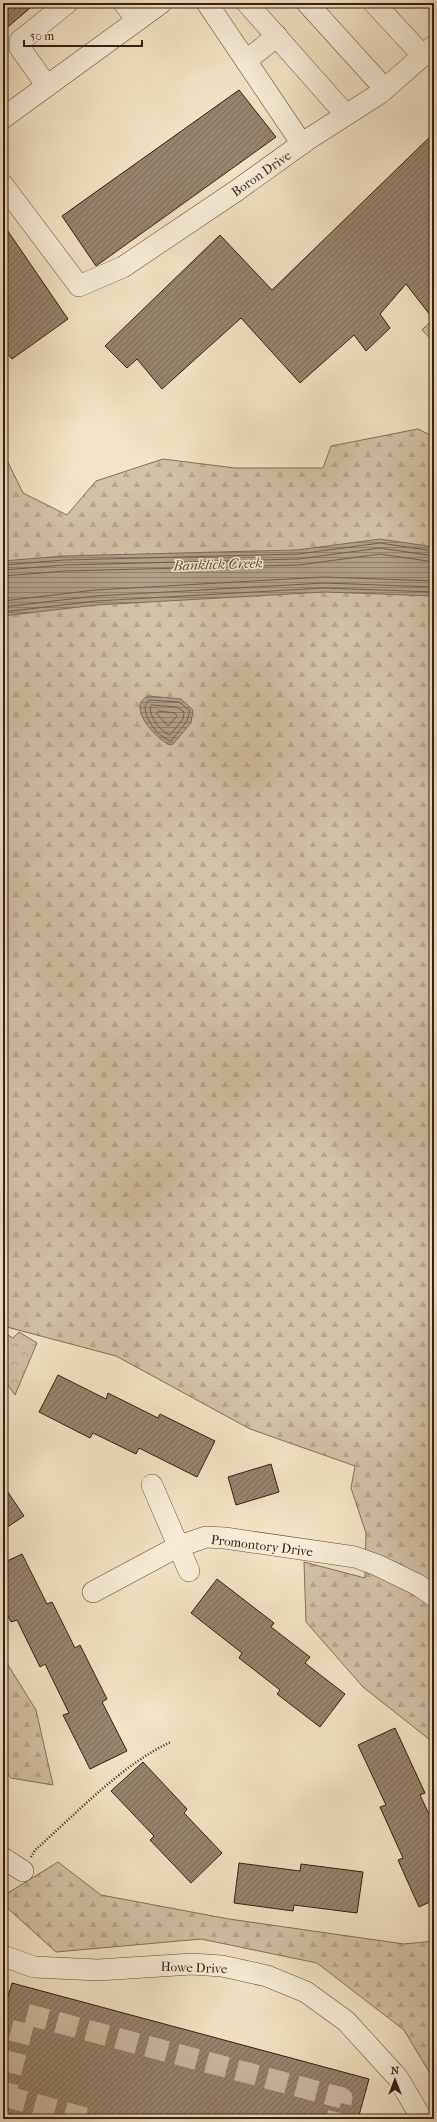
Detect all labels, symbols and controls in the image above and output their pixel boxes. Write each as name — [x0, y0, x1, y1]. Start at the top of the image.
scale bar — [24, 22, 142, 48]
text: 50 m — [30, 29, 54, 43]
street label: Boron Drive — [229, 147, 294, 199]
water label: Banklick Creek — [172, 554, 263, 575]
street label: Promontory Drive — [210, 1532, 314, 1559]
street label: Howe Drive — [160, 1959, 228, 1976]
north arrow — [375, 2060, 415, 2100]
text: N — [391, 2064, 400, 2077]

